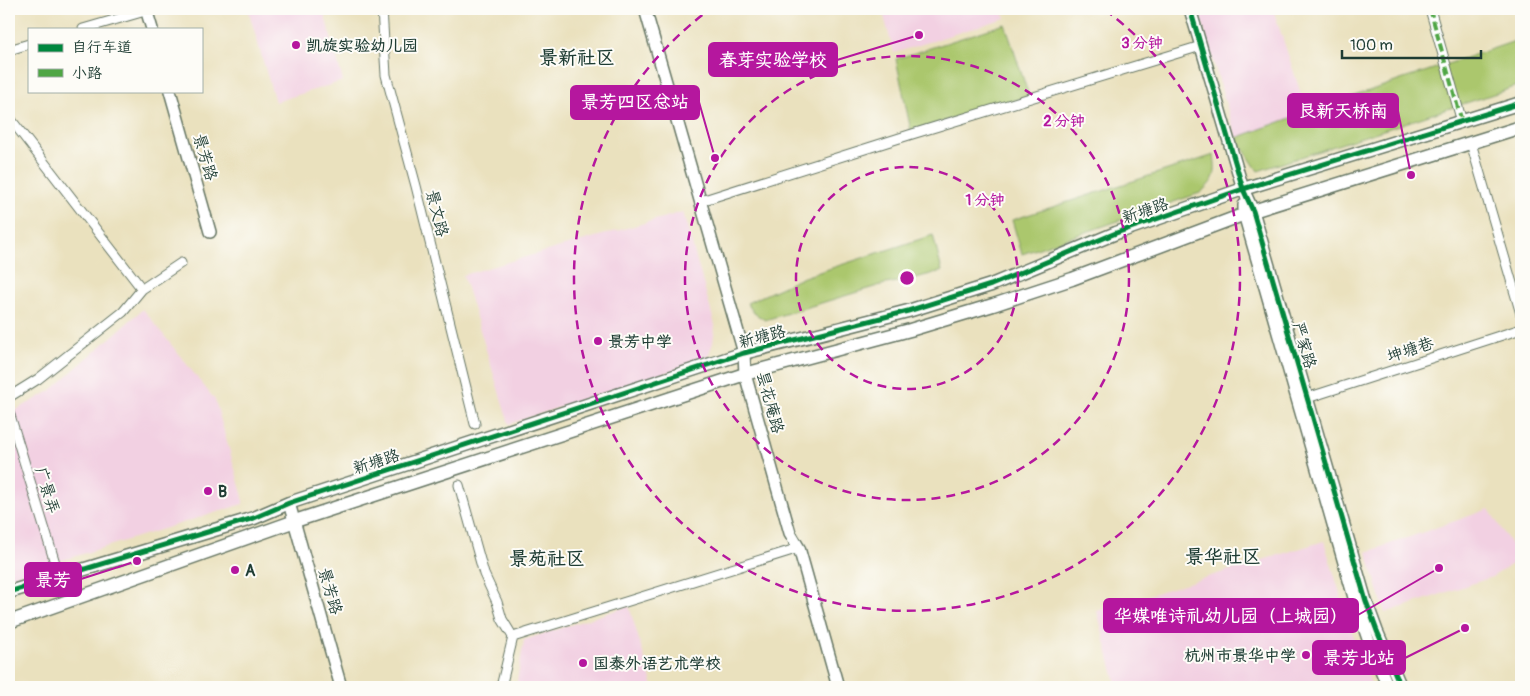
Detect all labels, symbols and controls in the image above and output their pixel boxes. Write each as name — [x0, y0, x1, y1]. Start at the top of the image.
legend — [28, 28, 202, 92]
scale bar — [1342, 28, 1481, 60]
text: 3 分钟 — [1121, 34, 1163, 53]
place label: 凯旋实验幼儿园 — [306, 36, 418, 56]
text: 100 m — [1350, 36, 1393, 55]
text: 自行车道 — [72, 38, 132, 57]
marker: 凯旋实验幼儿园 — [290, 39, 302, 51]
callout: 春芽实验学校 — [709, 43, 837, 76]
district label: 景新社区 — [539, 46, 615, 70]
text: 春芽实验学校 — [719, 49, 827, 72]
text: 小路 — [72, 64, 102, 83]
callout: 景芳四区总站 — [571, 86, 699, 119]
text: 景芳四区总站 — [581, 91, 689, 114]
callout: 艮新天桥南 — [1288, 94, 1398, 127]
text: 艮新天桥南 — [1298, 100, 1388, 123]
text: 2 分钟 — [1043, 112, 1085, 131]
street label: 景芳路 — [189, 131, 221, 183]
street label: 景文路 — [422, 188, 453, 239]
text: 1 分钟 — [965, 191, 1005, 210]
street label: 新塘路 — [1119, 194, 1171, 228]
centre of rings — [898, 269, 916, 287]
street label: 严家路 — [1288, 319, 1320, 371]
street label: 新塘路 — [736, 321, 788, 353]
place label: 景芳中学 — [608, 332, 672, 352]
street label: 坤塘巷 — [1384, 333, 1436, 367]
marker: 景芳中学 — [592, 335, 604, 347]
street label: 昙花庵路 — [752, 369, 788, 436]
street label: 新塘路 — [350, 445, 402, 479]
street label: 广景弄 — [30, 464, 64, 516]
place label: B — [218, 482, 227, 502]
marker: B — [202, 485, 214, 497]
district label: 景华社区 — [1185, 545, 1261, 569]
district label: 景苑社区 — [509, 547, 585, 571]
place label: A — [245, 561, 256, 581]
callout: 景芳 — [25, 563, 81, 596]
marker: A — [229, 564, 241, 576]
street label: 景芳路 — [314, 565, 346, 617]
text: 景芳 — [35, 569, 71, 592]
callout: 华媒唯诗礼幼儿园（上城园） — [1104, 599, 1358, 632]
text: 华媒唯诗礼幼儿园（上城园） — [1114, 605, 1348, 628]
callout: 景芳北站 — [1313, 641, 1405, 674]
place label: 杭州市景华中学 — [1184, 646, 1296, 666]
text: 景芳北站 — [1323, 647, 1395, 670]
marker: 杭州市景华中学 — [1300, 649, 1312, 661]
place label: 国泰外语艺术学校 — [593, 654, 721, 674]
marker: 国泰外语艺术学校 — [577, 657, 589, 669]

